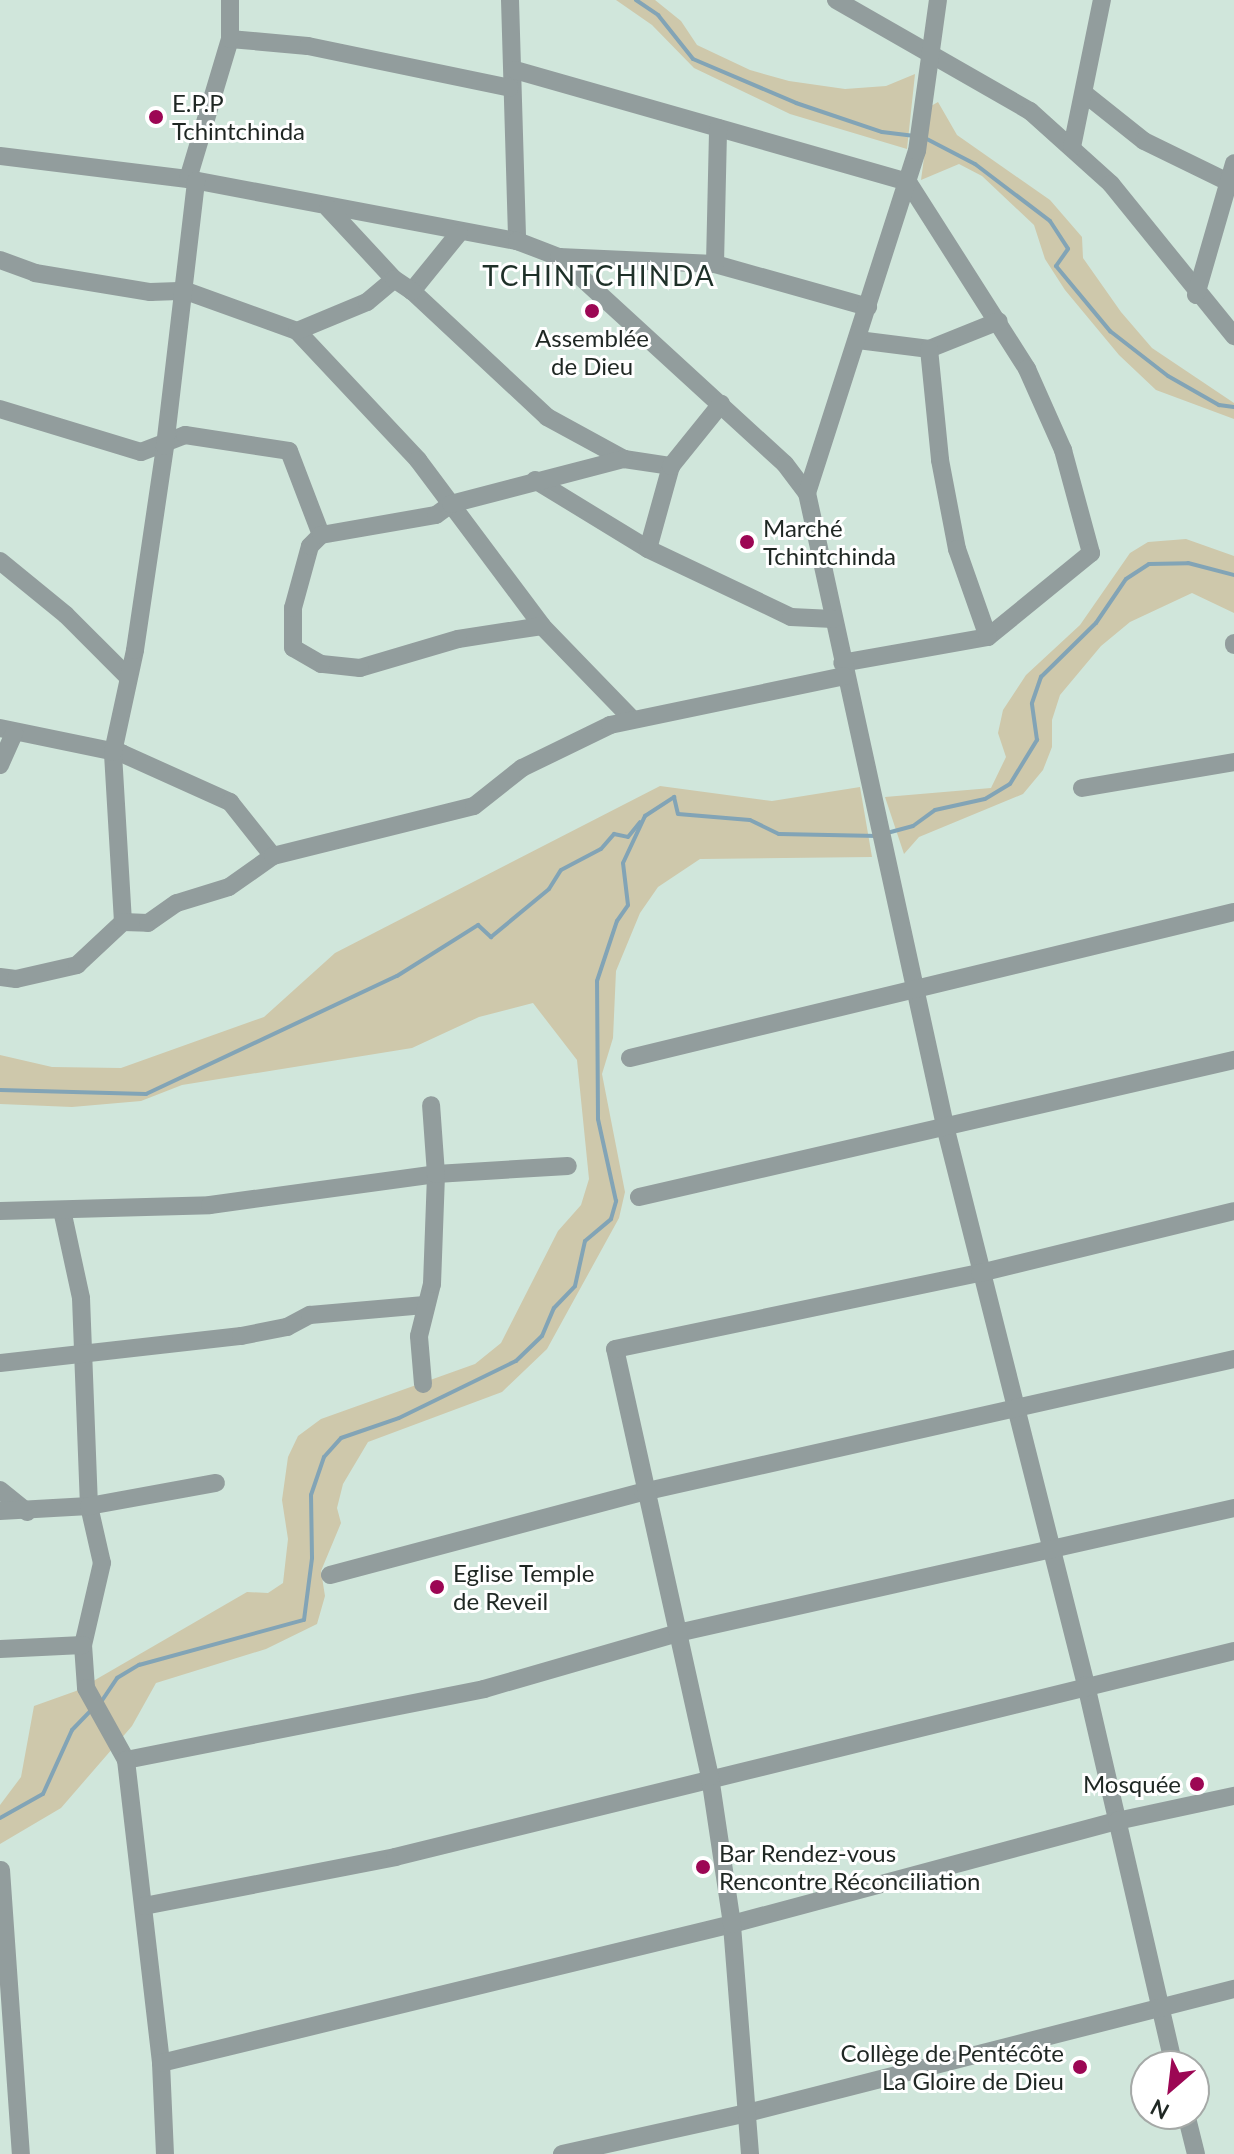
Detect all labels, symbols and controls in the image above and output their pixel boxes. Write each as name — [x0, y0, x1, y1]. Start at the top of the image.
place label: E.P.P Tchintchinda — [172, 89, 305, 145]
marker: E.P.P Tchintchinda — [147, 108, 165, 126]
district label: TCHINTCHINDA — [482, 258, 716, 292]
marker: Assemblée de Dieu — [583, 302, 601, 320]
place label: Assemblée de Dieu — [535, 324, 649, 380]
place label: Marché Tchintchinda — [763, 514, 896, 570]
marker: Marché Tchintchinda — [738, 533, 756, 551]
place label: Eglise Temple de Reveil — [453, 1559, 595, 1615]
marker: Eglise Temple de Reveil — [428, 1578, 446, 1596]
place label: Mosquée — [1083, 1770, 1181, 1798]
marker: Mosquée — [1188, 1775, 1206, 1793]
place label: Bar Rendez-vous Rencontre Réconciliation — [719, 1839, 980, 1895]
marker: Bar Rendez-vous Rencontre Réconciliation — [694, 1858, 712, 1876]
place label: Collège de Pentécôte La Gloire de Dieu — [841, 2039, 1064, 2095]
north arrow — [1130, 2050, 1210, 2130]
marker: Collège de Pentécôte La Gloire de Dieu — [1071, 2058, 1089, 2076]
text: N — [1146, 2094, 1173, 2126]

